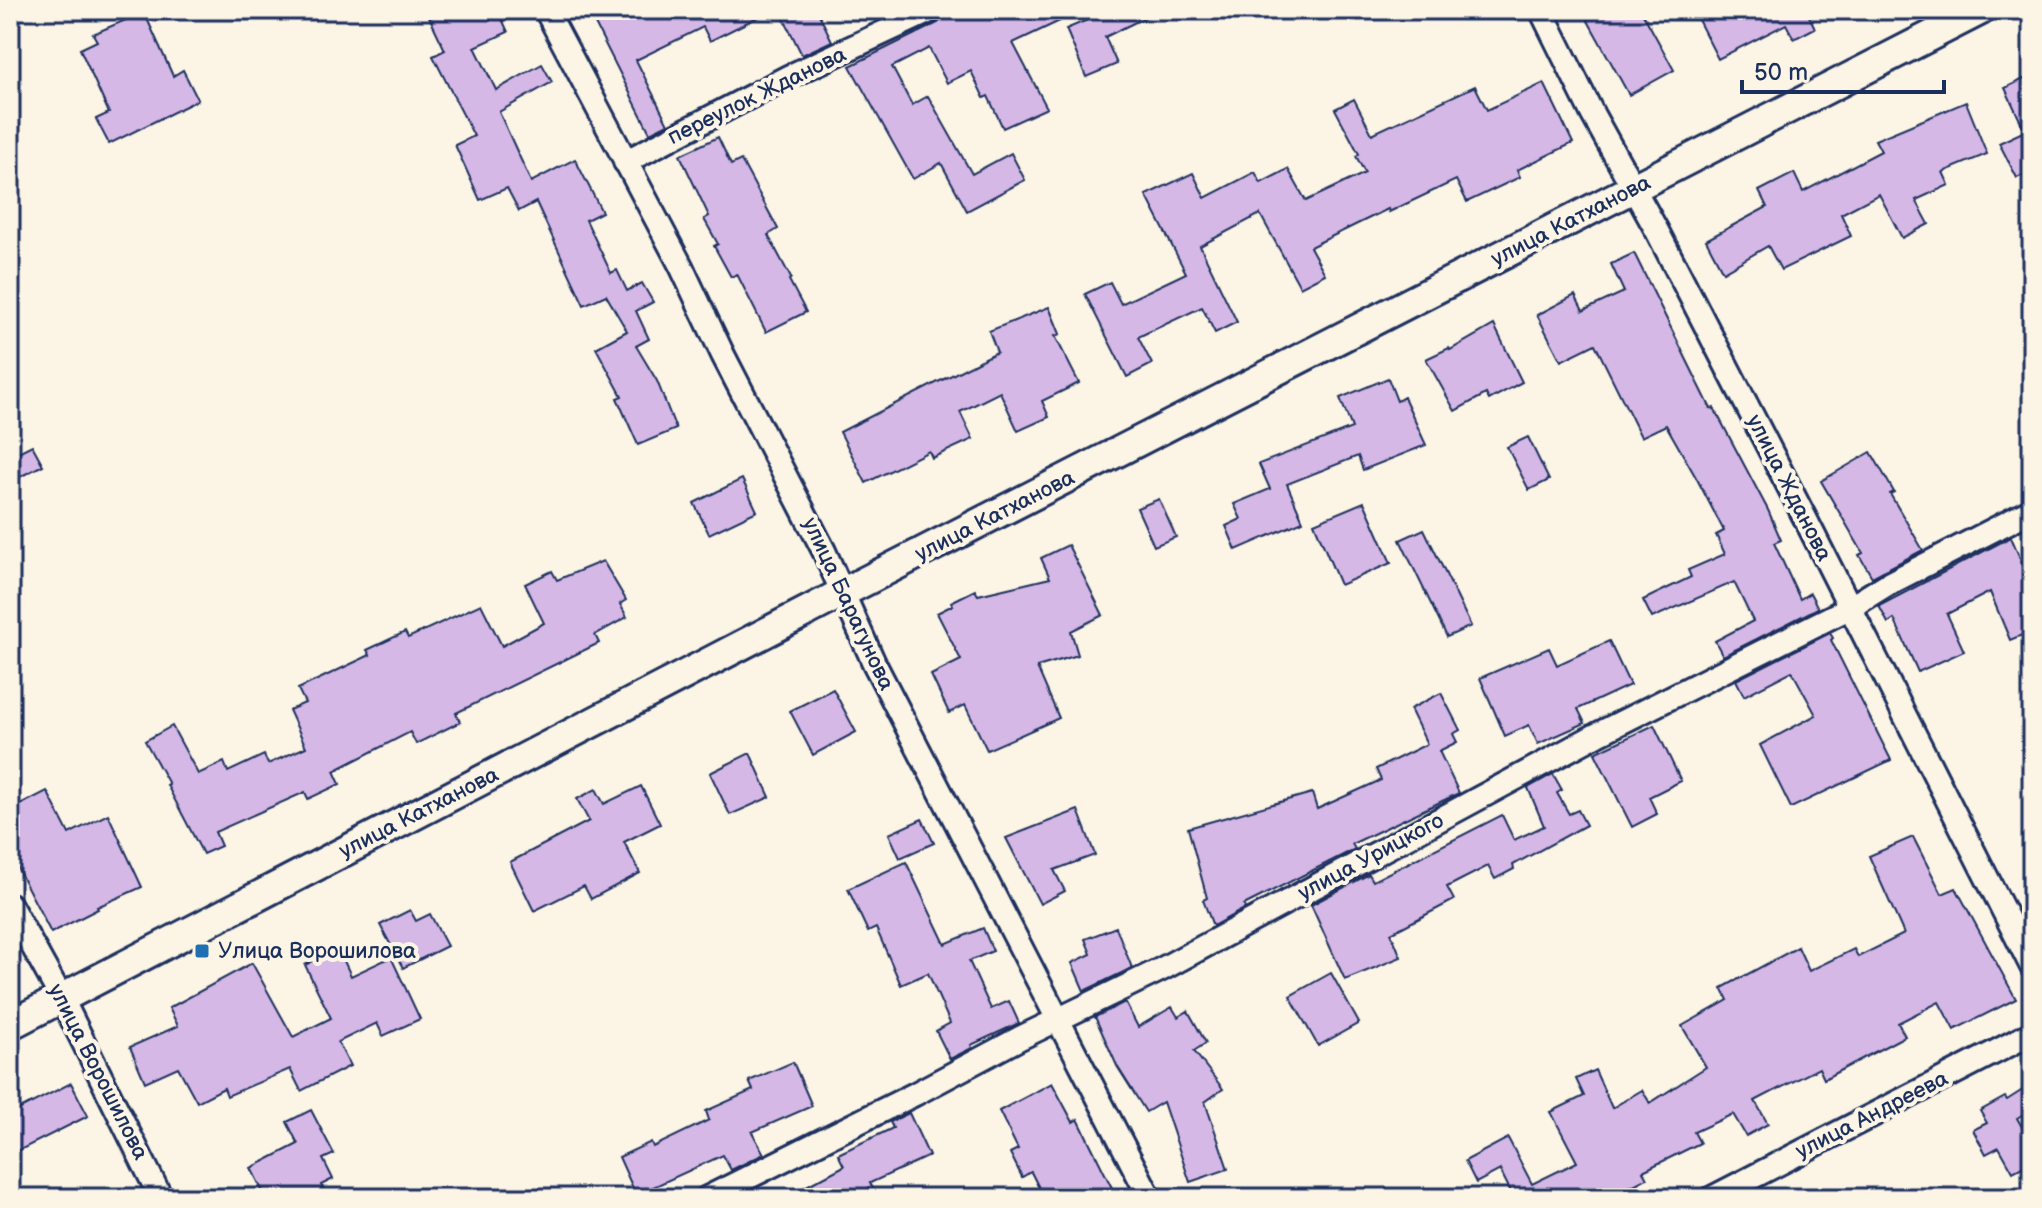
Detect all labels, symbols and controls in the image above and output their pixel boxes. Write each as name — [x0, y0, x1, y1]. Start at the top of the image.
street label: переулок Жданова — [663, 41, 851, 151]
scale bar — [1742, 44, 1944, 94]
text: 50 m — [1754, 58, 1808, 87]
street label: улица Катханова — [1487, 169, 1655, 273]
street label: улица Жданова — [1740, 410, 1838, 566]
street label: улица Катханова — [911, 464, 1079, 568]
street label: улица Барагунова — [796, 513, 900, 695]
street label: улица Катханова — [335, 761, 503, 865]
street label: улица Урицкого — [1294, 807, 1448, 907]
place label: Улица Ворошилова — [218, 938, 416, 965]
marker: Улица Ворошилова — [193, 942, 211, 960]
street label: улица Ворошилова — [42, 979, 154, 1165]
street label: улица Андреева — [1791, 1065, 1953, 1165]

